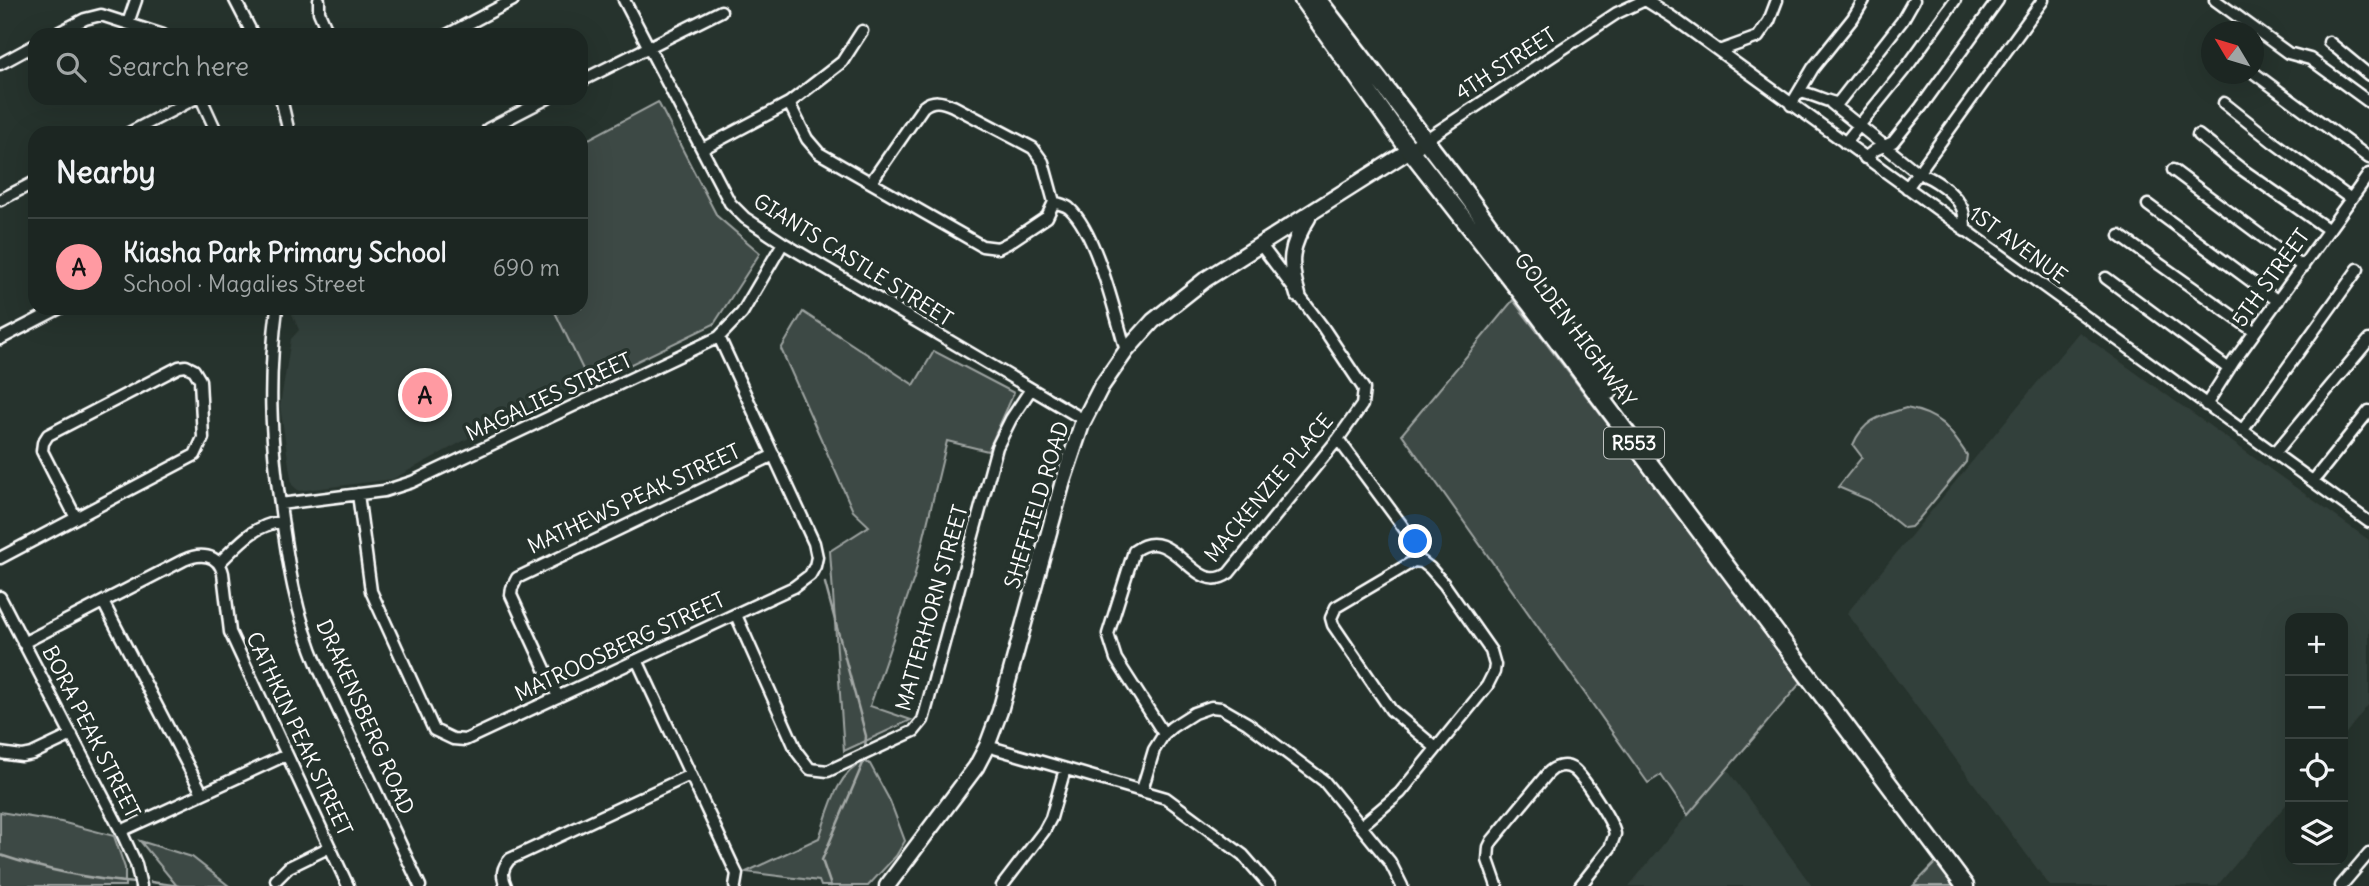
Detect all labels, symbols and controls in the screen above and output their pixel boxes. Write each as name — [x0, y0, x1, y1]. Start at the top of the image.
street label: 4TH STREET — [1450, 21, 1561, 106]
north arrow — [2201, 21, 2264, 84]
search box — [28, 28, 588, 105]
icon: search — [52, 48, 90, 86]
text: Search here — [108, 50, 249, 83]
text: Nearby — [56, 153, 156, 191]
street label: GIANTS CASTLE STREET — [748, 187, 958, 332]
street label: 1ST AVENUE — [1964, 200, 2073, 289]
street label: 5TH STREET — [2226, 223, 2315, 332]
text: Kiasha Park Primary School — [123, 236, 447, 269]
street label: GOLDEN HIGHWAY — [1508, 247, 1643, 413]
text: A — [72, 253, 86, 282]
text: 690 m — [493, 253, 560, 282]
text: School · Magalies Street — [123, 269, 365, 298]
street label: MAGALIES STREET — [461, 346, 636, 447]
pin: A — [402, 369, 448, 421]
street label: MACKENZIE PLACE — [1198, 408, 1339, 568]
street label: SHEFFIELD ROAD — [998, 418, 1075, 592]
road number: R553 — [1604, 428, 1664, 458]
street label: MATHEWS PEAK STREET — [523, 437, 745, 560]
street label: MATTERHORN STREET — [889, 502, 974, 714]
your location — [1398, 524, 1432, 558]
street label: MATROOSBERG STREET — [510, 586, 729, 707]
map controls — [2285, 613, 2348, 865]
button: + — [2285, 613, 2348, 676]
street label: DRAKENSBERG ROAD — [310, 615, 421, 818]
street label: CATHKIN PEAK STREET — [240, 627, 359, 840]
street label: BORA PEAK STREET — [36, 641, 147, 822]
button: − — [2285, 676, 2348, 739]
button: locate — [2285, 739, 2348, 802]
button: layers — [2285, 802, 2348, 865]

